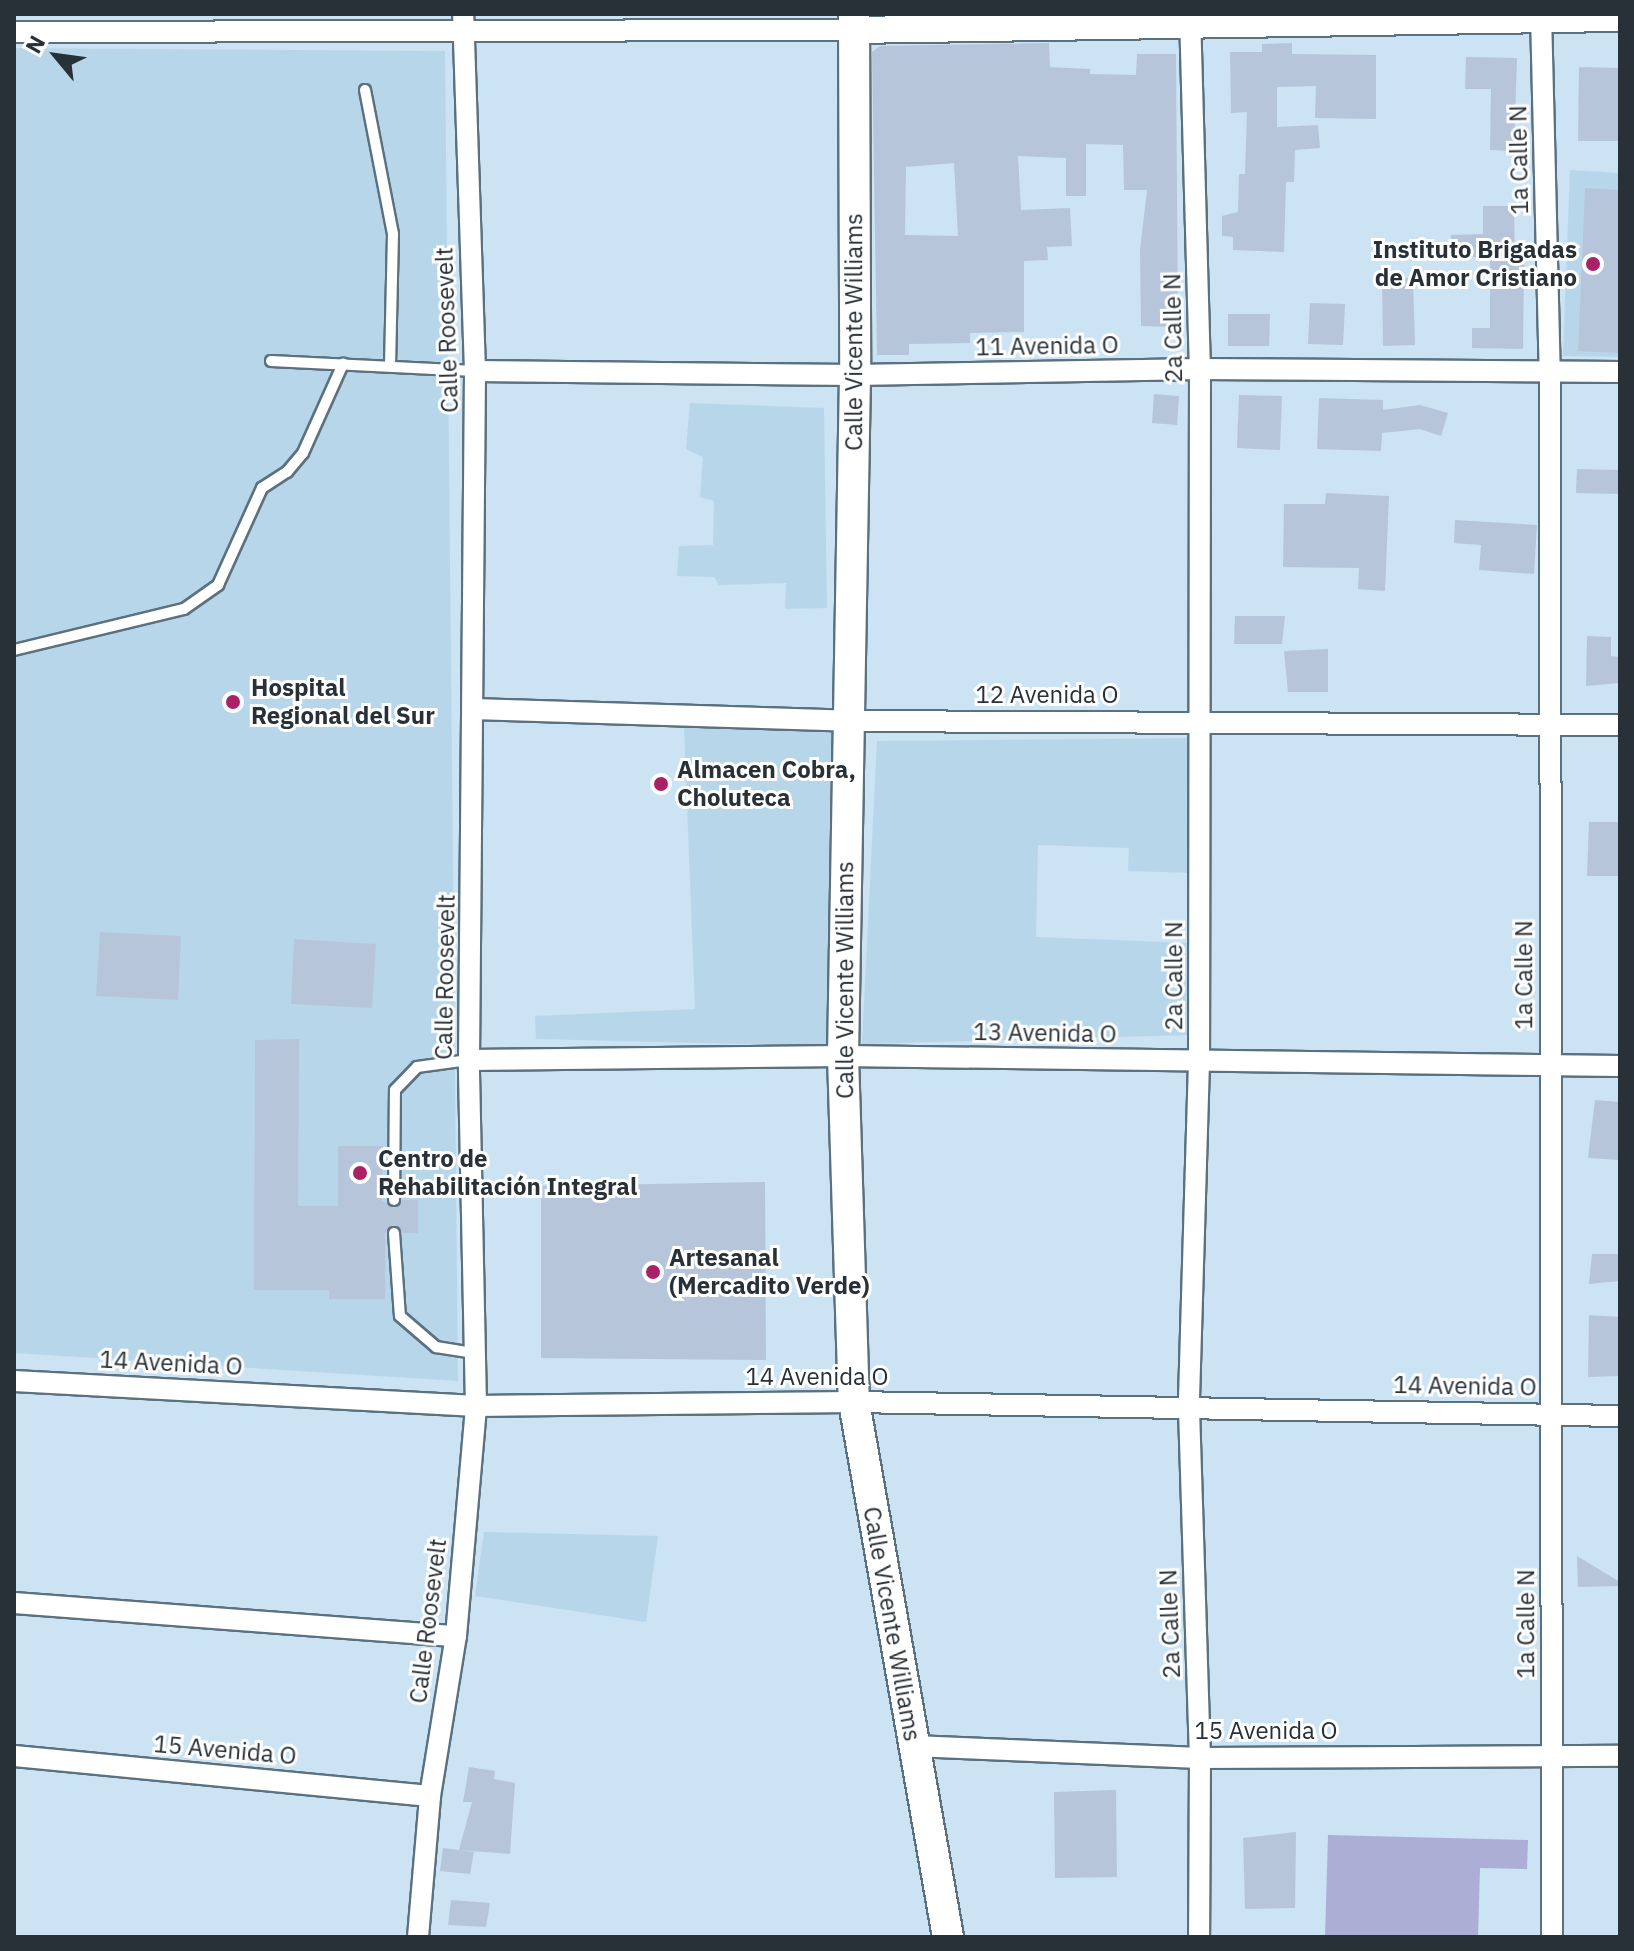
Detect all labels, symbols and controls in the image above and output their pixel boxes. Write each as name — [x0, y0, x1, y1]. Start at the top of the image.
north arrow — [16, 16, 96, 96]
text: N — [18, 30, 51, 58]
street label: 1a Calle N — [1504, 105, 1534, 215]
street label: Calle Vicente Williams — [840, 213, 868, 451]
place label: Instituto Brigadas de Amor Cristiano — [1373, 236, 1577, 292]
street label: Calle Roosevelt — [430, 247, 464, 413]
marker: Instituto Brigadas de Amor Cristiano — [1584, 255, 1602, 273]
street label: 2a Calle N — [1158, 273, 1188, 383]
street label: 11 Avenida O — [975, 330, 1119, 362]
place label: Hospital Regional del Sur — [251, 674, 435, 730]
street label: 12 Avenida O — [975, 681, 1119, 709]
marker: Hospital Regional del Sur — [222, 691, 244, 713]
place label: Almacen Cobra, Choluteca — [677, 756, 856, 812]
marker: Almacen Cobra, Choluteca — [652, 775, 670, 793]
street label: Calle Vicente Williams — [831, 861, 859, 1099]
street label: Calle Roosevelt — [429, 894, 461, 1060]
street label: 1a Calle N — [1510, 920, 1538, 1030]
street label: 2a Calle N — [1160, 921, 1188, 1031]
street label: 13 Avenida O — [973, 1017, 1117, 1049]
place label: Centro de Rehabilitación Integral — [378, 1145, 637, 1201]
marker: Centro de Rehabilitación Integral — [349, 1162, 371, 1184]
place label: Artesanal (Mercadito Verde) — [669, 1244, 870, 1300]
marker: Artesanal (Mercadito Verde) — [644, 1263, 662, 1281]
street label: 14 Avenida O — [99, 1345, 243, 1381]
street label: 14 Avenida O — [745, 1363, 889, 1391]
street label: 14 Avenida O — [1393, 1370, 1537, 1402]
street label: Calle Vicente Williams — [857, 1504, 927, 1744]
street label: Calle Roosevelt — [404, 1537, 452, 1705]
street label: 2a Calle N — [1154, 1569, 1186, 1679]
street label: 1a Calle N — [1512, 1569, 1540, 1679]
street label: 15 Avenida O — [1194, 1717, 1338, 1745]
street label: 15 Avenida O — [152, 1729, 298, 1771]

